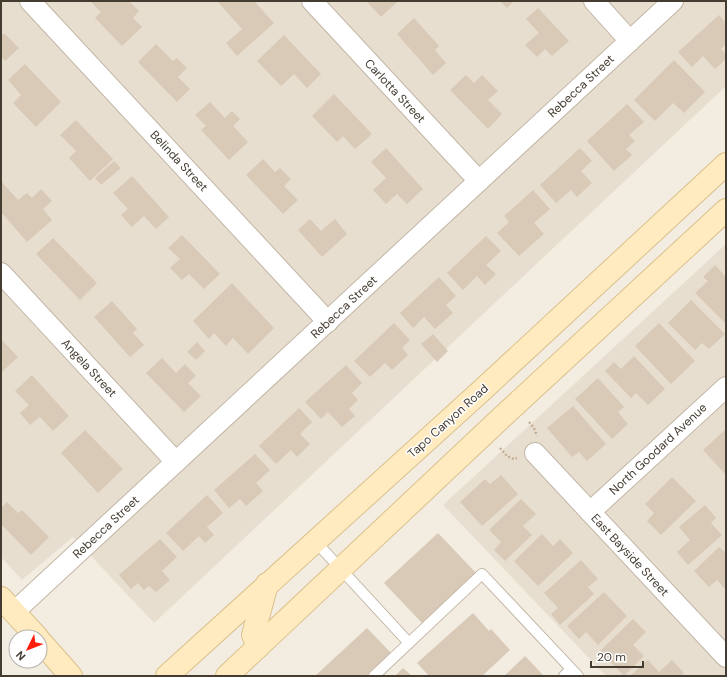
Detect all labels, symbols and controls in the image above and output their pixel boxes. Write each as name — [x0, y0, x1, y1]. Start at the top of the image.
street label: Rebecca Street — [544, 51, 618, 121]
street label: Carlotta Street — [361, 55, 429, 127]
street label: Belinda Street — [147, 127, 212, 195]
street label: Rebecca Street — [307, 272, 381, 342]
street label: Angela Street — [58, 335, 120, 401]
street label: Tapo Canyon Road — [404, 381, 492, 461]
street label: North Goodard Avenue — [606, 399, 710, 498]
street label: Rebecca Street — [69, 492, 143, 562]
street label: East Bayside Street — [588, 510, 673, 600]
north arrow — [8, 629, 48, 669]
scale bar — [591, 643, 643, 669]
text: N — [13, 648, 29, 664]
text: 20 m — [597, 649, 626, 665]

